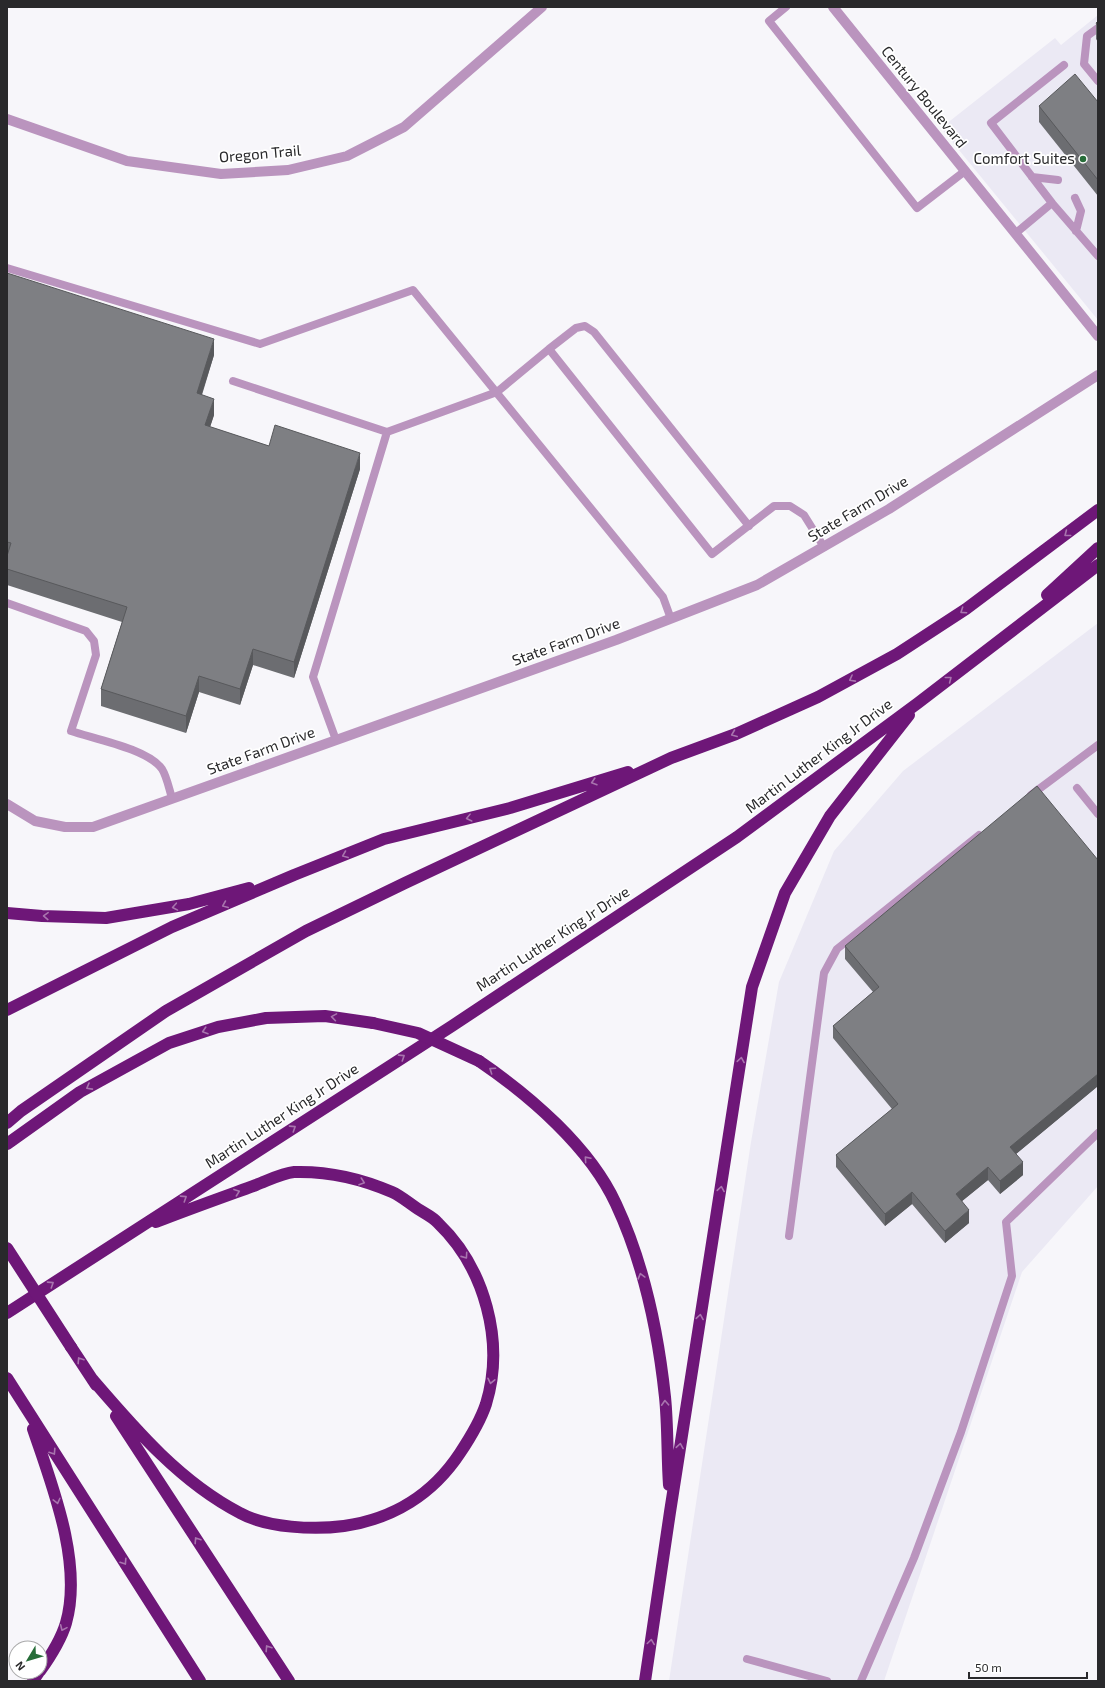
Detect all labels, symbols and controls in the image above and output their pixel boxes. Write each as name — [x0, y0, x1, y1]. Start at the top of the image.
street label: Century Boulevard — [878, 42, 971, 151]
street label: Oregon Trail — [218, 140, 302, 166]
place label: Comfort Suites — [974, 149, 1075, 167]
marker: Comfort Suites — [1078, 154, 1088, 164]
street label: State Farm Drive — [804, 471, 911, 545]
one-way arrow — [1065, 529, 1072, 536]
one-way arrow — [960, 606, 967, 613]
street label: State Farm Drive — [509, 613, 622, 669]
one-way arrow — [849, 674, 856, 681]
one-way arrow — [944, 677, 951, 684]
street label: Martin Luther King Jr Drive — [741, 694, 895, 816]
street label: State Farm Drive — [204, 722, 317, 778]
one-way arrow — [731, 730, 738, 738]
one-way arrow — [591, 777, 598, 786]
one-way arrow — [466, 814, 472, 822]
one-way arrow — [341, 850, 348, 858]
street label: Martin Luther King Jr Drive — [472, 882, 632, 995]
one-way arrow — [221, 900, 228, 908]
one-way arrow — [172, 902, 178, 910]
one-way arrow — [43, 912, 49, 921]
one-way arrow — [331, 1013, 337, 1022]
one-way arrow — [202, 1026, 209, 1035]
one-way arrow — [398, 1055, 405, 1062]
one-way arrow — [736, 1057, 745, 1064]
street label: Martin Luther King Jr Drive — [201, 1059, 361, 1172]
one-way arrow — [489, 1067, 496, 1075]
one-way arrow — [86, 1083, 93, 1090]
one-way arrow — [289, 1125, 296, 1132]
one-way arrow — [584, 1156, 591, 1163]
one-way arrow — [359, 1177, 366, 1186]
one-way arrow — [716, 1186, 724, 1192]
one-way arrow — [233, 1189, 240, 1197]
one-way arrow — [180, 1195, 187, 1203]
one-way arrow — [460, 1252, 467, 1259]
one-way arrow — [638, 1272, 646, 1279]
one-way arrow — [47, 1281, 54, 1289]
one-way arrow — [695, 1314, 704, 1320]
one-way arrow — [77, 1357, 85, 1364]
one-way arrow — [487, 1378, 495, 1384]
one-way arrow — [661, 1400, 670, 1406]
one-way arrow — [675, 1443, 684, 1449]
one-way arrow — [49, 1448, 56, 1455]
one-way arrow — [52, 1498, 60, 1504]
one-way arrow — [195, 1537, 202, 1544]
one-way arrow — [119, 1558, 126, 1565]
one-way arrow — [60, 1625, 68, 1632]
one-way arrow — [646, 1639, 655, 1645]
north arrow — [8, 1640, 48, 1680]
one-way arrow — [265, 1645, 273, 1652]
scale bar — [969, 1654, 1087, 1680]
text: N — [12, 1659, 27, 1674]
text: 50 m — [975, 1660, 1002, 1674]

